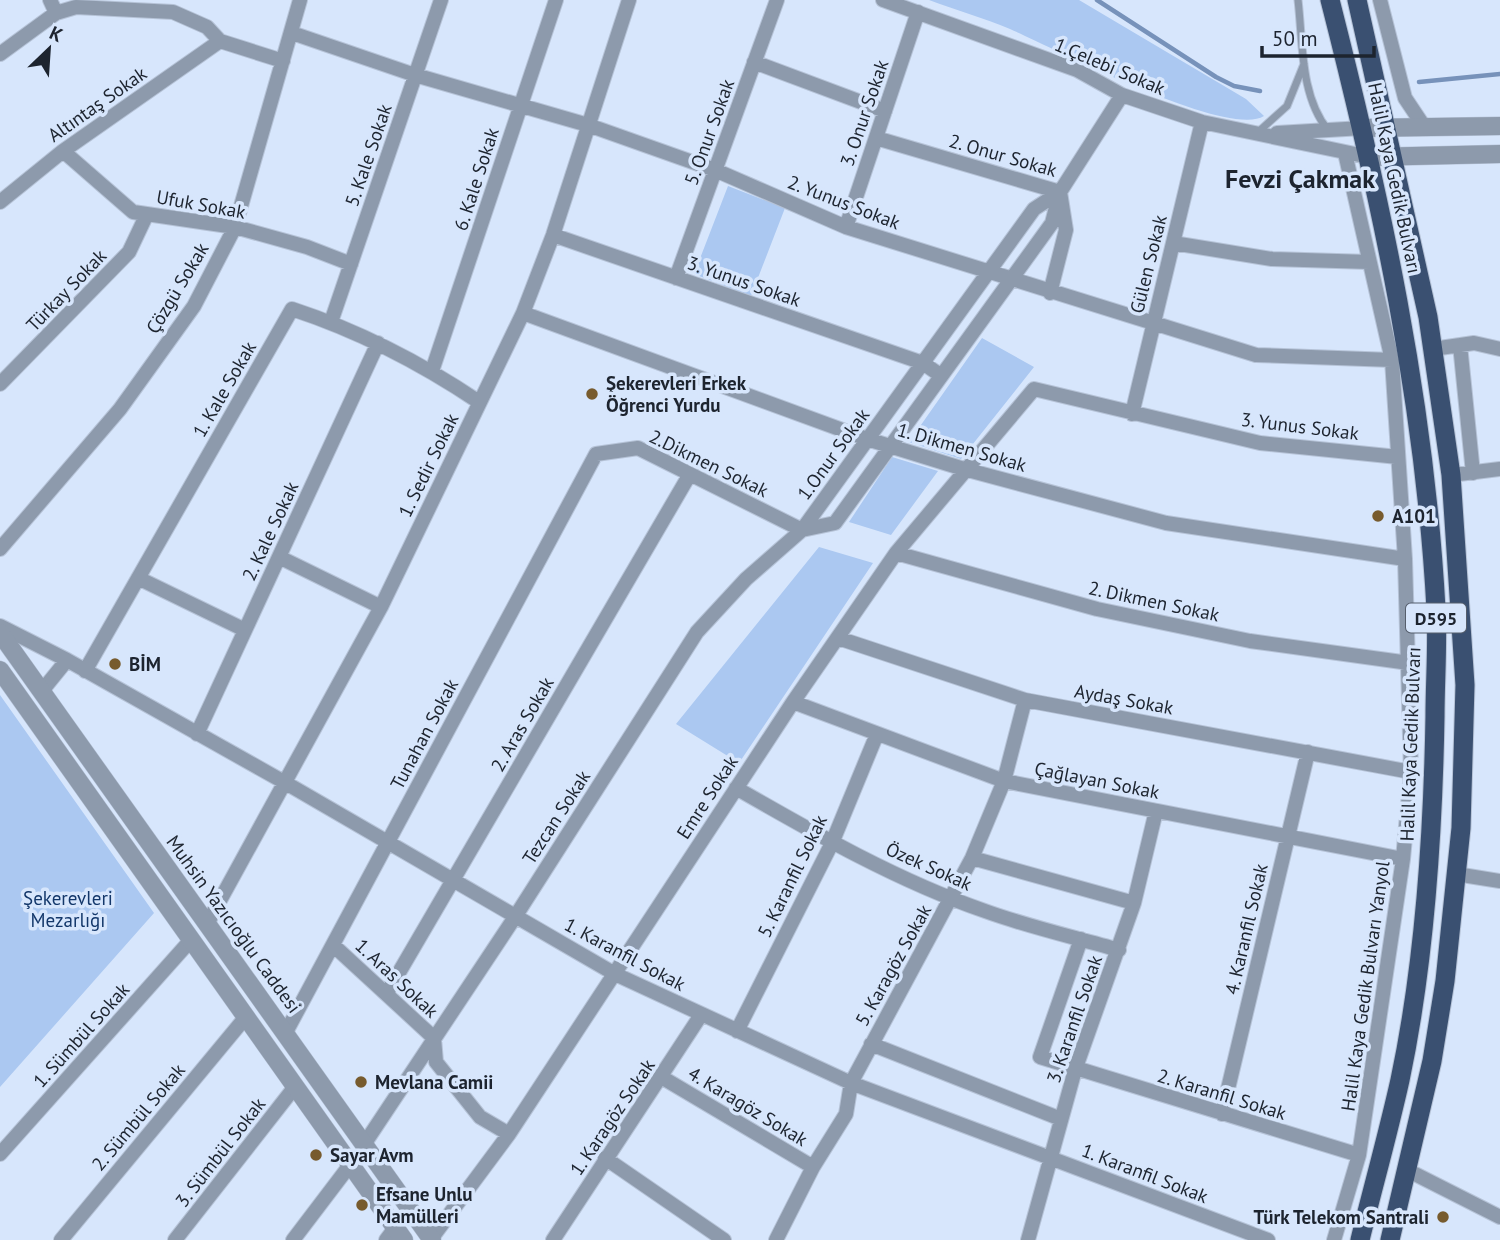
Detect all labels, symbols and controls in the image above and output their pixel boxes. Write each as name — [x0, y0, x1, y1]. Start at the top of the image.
north arrow — [14, 14, 84, 84]
scale bar — [1262, 14, 1374, 58]
text: K — [46, 20, 67, 47]
text: 50 m — [1272, 25, 1318, 52]
street label: 1.Çelebi Sokak — [1051, 32, 1169, 100]
street label: 3. Onur Sokak — [835, 57, 893, 169]
street label: Altıntaş Sokak — [43, 61, 151, 147]
street label: 5. Onur Sokak — [679, 76, 739, 188]
street label: Halil Kaya Gedik Bulvarı — [1363, 80, 1427, 276]
street label: 5. Kale Sokak — [339, 101, 397, 209]
street label: 6. Kale Sokak — [448, 125, 504, 233]
street label: 2. Onur Sokak — [946, 128, 1060, 182]
district label: Fevzi Çakmak — [1225, 162, 1375, 195]
street label: 2. Yunus Sokak — [784, 170, 904, 234]
street label: Ufuk Sokak — [154, 184, 248, 224]
street label: Gülen Sokak — [1124, 212, 1172, 316]
street label: Çözgü Sokak — [141, 238, 213, 338]
street label: Türkay Sokak — [21, 244, 111, 336]
street label: 3. Yunus Sokak — [684, 250, 804, 312]
street label: 1. Kale Sokak — [187, 337, 261, 441]
place label: Şekerevleri Erkek Öğrenci Yurdu — [606, 371, 747, 417]
marker: Şekerevleri Erkek Öğrenci Yurdu — [584, 386, 600, 402]
street label: 1.Onur Sokak — [792, 403, 874, 505]
street label: 3. Yunus Sokak — [1240, 407, 1360, 445]
street label: 1. Sedir Sokak — [393, 409, 463, 521]
street label: 1. Dikmen Sokak — [895, 417, 1029, 477]
street label: 2.Dikmen Sokak — [646, 424, 772, 502]
street label: 2. Kale Sokak — [237, 478, 303, 584]
place label: A101 — [1392, 504, 1436, 528]
marker: A101 — [1370, 508, 1386, 524]
street label: 2. Dikmen Sokak — [1086, 575, 1222, 627]
road number: D595 — [1406, 604, 1466, 632]
street label: Halil Kaya Gedik Bulvarı — [1395, 646, 1425, 842]
place label: BİM — [129, 652, 161, 676]
marker: BİM — [107, 656, 123, 672]
street label: 2. Aras Sokak — [485, 672, 559, 776]
street label: Tunahan Sokak — [385, 675, 463, 793]
street label: Aydaş Sokak — [1073, 679, 1175, 719]
street label: Emre Sokak — [671, 751, 743, 843]
street label: Çağlayan Sokak — [1032, 756, 1162, 804]
street label: Tezcan Sokak — [517, 766, 595, 868]
street label: 5. Karanfil Sokak — [752, 811, 832, 941]
street label: Muhsin Yazıcıoğlu Caddesi — [161, 830, 307, 1018]
street label: Özek Sokak — [882, 836, 976, 896]
street label: Halil Kaya Gedik Bulvarı Yanyol — [1336, 859, 1395, 1113]
street label: 4. Karanfil Sokak — [1219, 861, 1273, 997]
park label: Şekerevleri Mezarlığı — [23, 886, 113, 932]
street label: 5. Karagöz Sokak — [850, 900, 936, 1030]
street label: 1. Karanfil Sokak — [560, 912, 690, 996]
street label: 1. Aras Sokak — [350, 933, 444, 1023]
street label: 3. Karanfil Sokak — [1041, 952, 1107, 1086]
street label: 1. Sümbül Sokak — [28, 978, 134, 1092]
street label: 1. Karagöz Sokak — [564, 1054, 660, 1180]
street label: 2. Sümbül Sokak — [86, 1058, 190, 1176]
street label: 4. Karagöz Sokak — [684, 1061, 812, 1151]
street label: 2. Karanfil Sokak — [1155, 1063, 1289, 1125]
place label: Mevlana Camii — [375, 1070, 493, 1094]
marker: Mevlana Camii — [353, 1074, 369, 1090]
street label: 3. Sümbül Sokak — [170, 1092, 270, 1212]
street label: 1. Karanfil Sokak — [1078, 1138, 1212, 1208]
place label: Sayar Avm — [330, 1143, 414, 1167]
marker: Sayar Avm — [308, 1147, 324, 1163]
place label: Efsane Unlu Mamülleri — [376, 1182, 472, 1228]
marker: Efsane Unlu Mamülleri — [354, 1197, 370, 1213]
place label: Türk Telekom Santrali — [1253, 1205, 1429, 1229]
marker: Türk Telekom Santrali — [1435, 1209, 1451, 1225]

